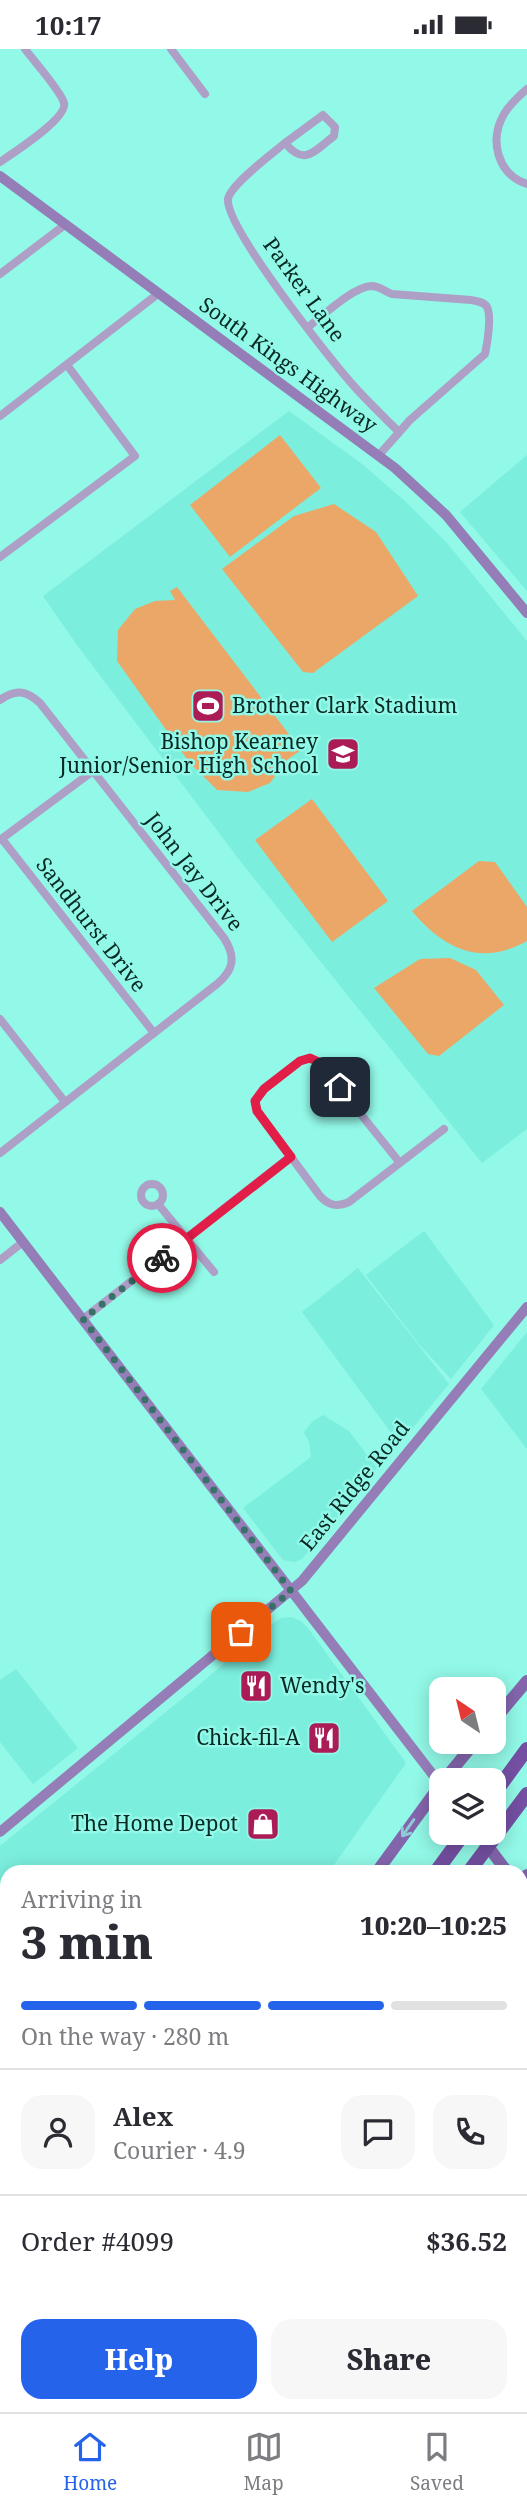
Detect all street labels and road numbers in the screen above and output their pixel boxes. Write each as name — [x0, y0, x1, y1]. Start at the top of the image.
street label: Parker Lane — [257, 232, 352, 347]
street label: South Kings Highway — [194, 290, 383, 438]
street label: John Jay Drive — [139, 805, 250, 937]
street label: Sandhurst Drive — [30, 851, 153, 998]
street label: East Ridge Road — [293, 1415, 415, 1556]

